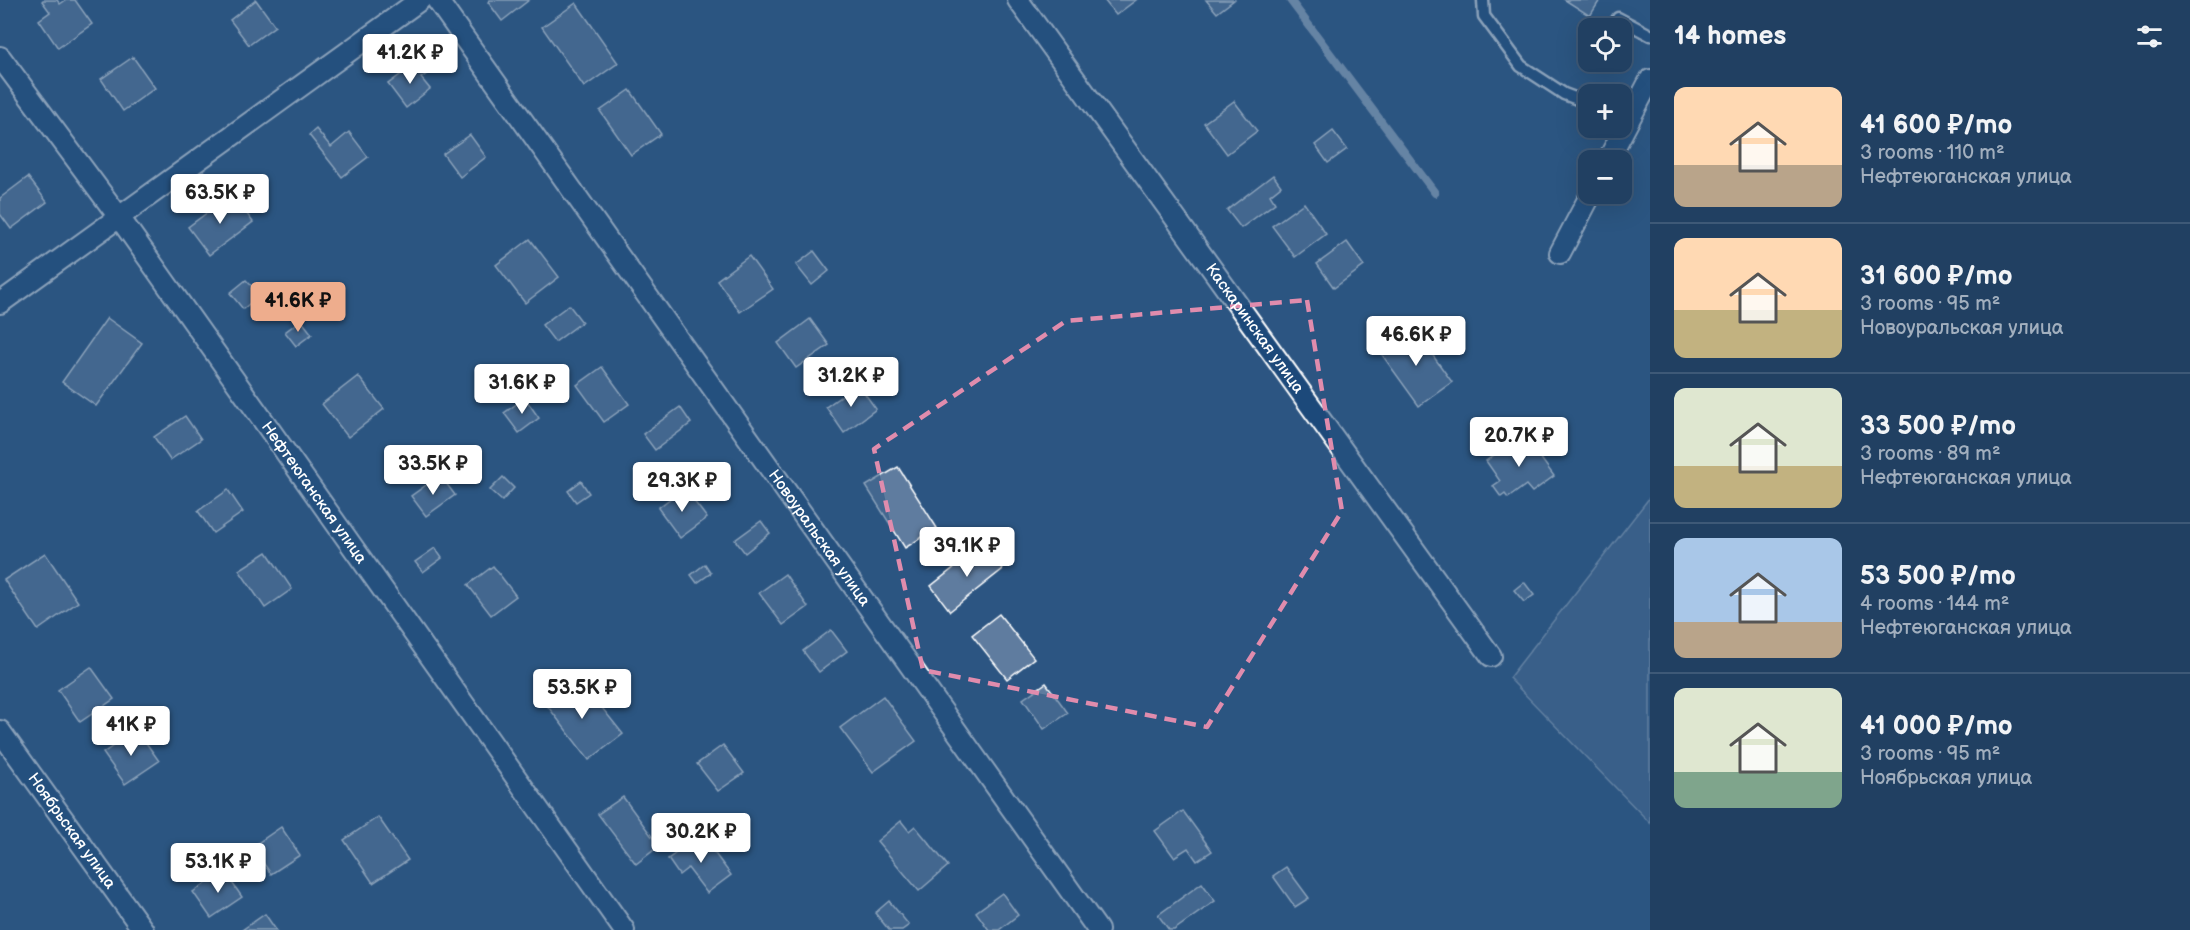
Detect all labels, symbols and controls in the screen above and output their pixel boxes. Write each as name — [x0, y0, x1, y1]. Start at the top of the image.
map controls — [1578, 18, 1632, 204]
button: locate — [1578, 18, 1632, 72]
icon: filters — [2133, 20, 2166, 53]
text: 14 homes — [1674, 21, 1786, 52]
pin: 41.2K ₽ — [355, 34, 465, 85]
text: 41.2K ₽ — [377, 41, 443, 65]
button: + — [1578, 84, 1632, 138]
text: 41 600 ₽/mo — [1860, 110, 2012, 141]
icon: home — [1722, 111, 1794, 183]
text: 3 rooms · 110 m² — [1860, 141, 2005, 165]
button: − — [1578, 150, 1632, 204]
text: Нефтеюганская улица — [1860, 165, 2072, 189]
pin: 63.5K ₽ — [165, 174, 275, 225]
text: 63.5K ₽ — [185, 181, 255, 205]
street label: Каскаринская улица — [1202, 260, 1308, 398]
text: 31 600 ₽/mo — [1860, 261, 2013, 292]
icon: home — [1722, 262, 1794, 334]
pin: 41.6K ₽ — [243, 282, 353, 333]
text: 41.6K ₽ — [265, 289, 331, 313]
text: 3 rooms · 95 m² — [1860, 292, 2000, 316]
pin: 46.6K ₽ — [1361, 316, 1471, 367]
text: Новоуральская улица — [1860, 316, 2064, 340]
text: 46.6K ₽ — [1380, 323, 1452, 347]
pin: 31.2K ₽ — [796, 357, 906, 408]
pin: 31.6K ₽ — [467, 364, 577, 415]
text: 31.2K ₽ — [817, 364, 885, 388]
text: 31.6K ₽ — [488, 371, 556, 395]
text: 33 500 ₽/mo — [1860, 411, 2016, 442]
icon: home — [1722, 412, 1794, 484]
pin: 20.7K ₽ — [1464, 417, 1574, 468]
street label: Нефтеюганская улица — [257, 418, 371, 568]
text: 20.7K ₽ — [1484, 424, 1554, 448]
text: 3 rooms · 89 m² — [1860, 442, 2001, 466]
pin: 33.5K ₽ — [378, 445, 488, 496]
text: 33.5K ₽ — [398, 452, 468, 476]
pin: 29.3K ₽ — [627, 462, 737, 513]
street label: Новоуральская улица — [764, 466, 875, 610]
text: Нефтеюганская улица — [1860, 466, 2072, 490]
text: 29.3K ₽ — [647, 469, 717, 493]
pin: 39.1K ₽ — [912, 527, 1022, 578]
text: 39.1K ₽ — [934, 534, 1000, 558]
text: 53 500 ₽/mo — [1860, 561, 2016, 592]
icon: home — [1722, 562, 1794, 634]
text: 4 rooms · 144 m² — [1860, 592, 2009, 616]
text: Нефтеюганская улица — [1860, 616, 2072, 640]
pin: 53.5K ₽ — [527, 669, 637, 720]
text: 53.5K ₽ — [547, 676, 617, 700]
pin: 41K ₽ — [89, 706, 173, 757]
text: 41 000 ₽/mo — [1860, 711, 2013, 742]
icon: home — [1722, 712, 1794, 784]
text: 41K ₽ — [106, 713, 156, 737]
text: 3 rooms · 95 m² — [1860, 742, 2000, 766]
text: Ноябрьская улица — [1860, 766, 2032, 790]
street label: Ноябрьская улица — [24, 769, 120, 893]
pin: 30.2K ₽ — [646, 813, 756, 864]
text: 30.2K ₽ — [665, 820, 737, 844]
pin: 53.1K ₽ — [163, 843, 273, 894]
text: 53.1K ₽ — [185, 850, 251, 874]

